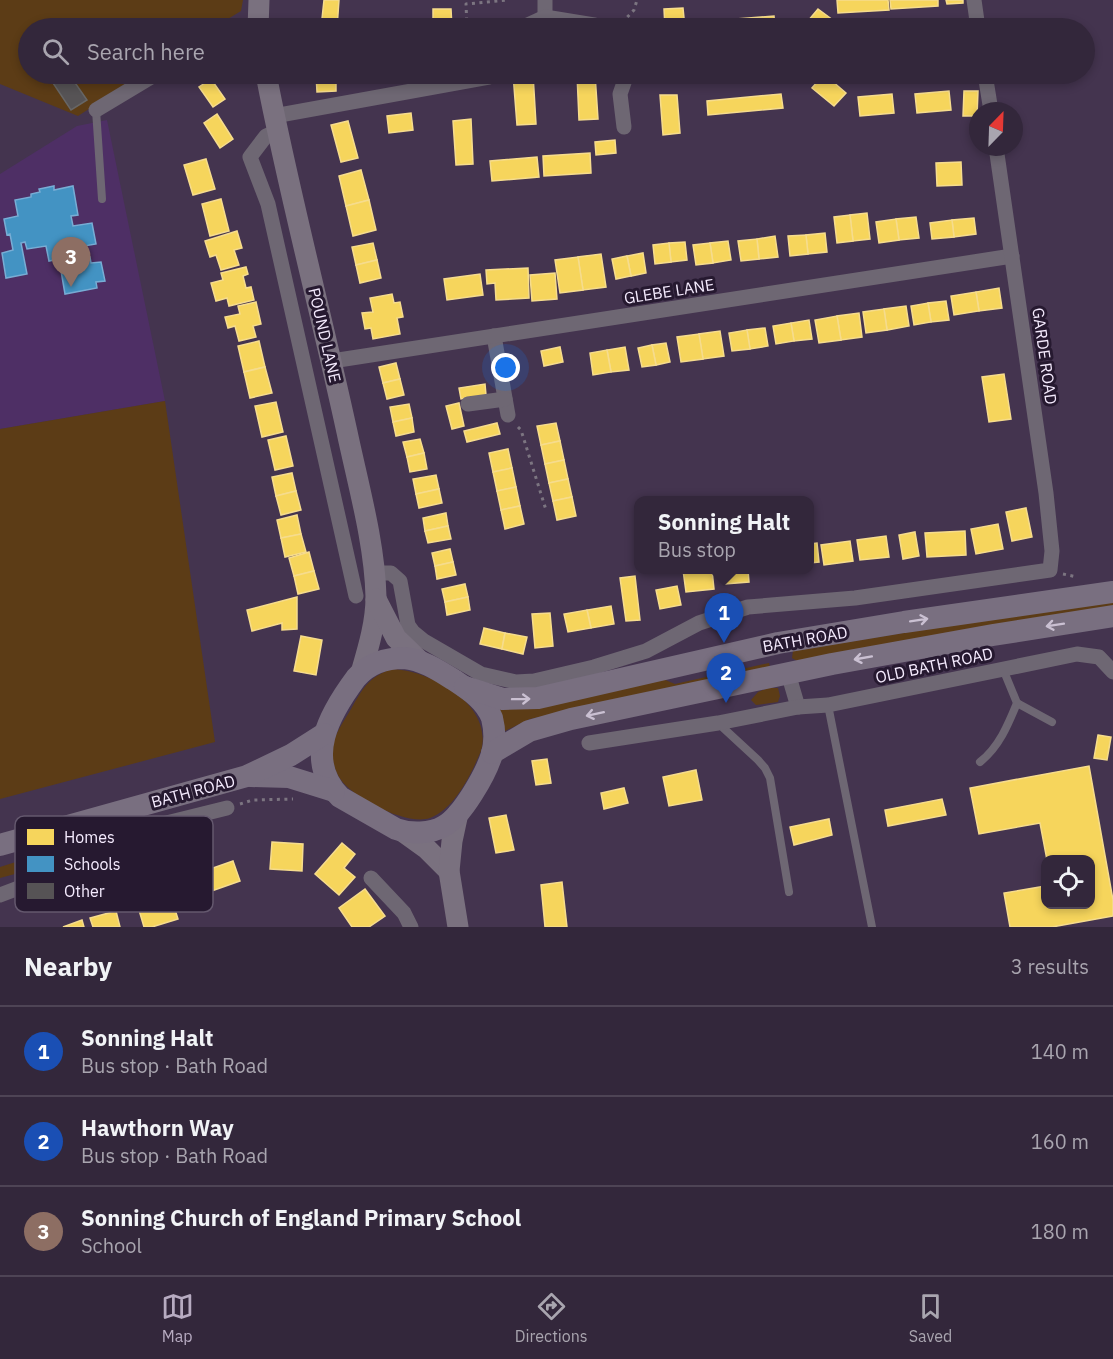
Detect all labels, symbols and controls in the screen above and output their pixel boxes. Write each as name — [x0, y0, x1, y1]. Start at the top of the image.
search box — [18, 18, 1095, 84]
icon: search — [39, 35, 72, 68]
text: Search here — [87, 37, 205, 66]
north arrow — [969, 102, 1023, 156]
pin: 3 — [52, 238, 90, 287]
street label: GLEBE LANE — [622, 274, 716, 308]
street label: POUND LANE — [304, 286, 346, 384]
street label: GARDE ROAD — [1028, 306, 1062, 406]
your location — [491, 353, 520, 382]
popup — [634, 496, 814, 574]
text: Sonning Halt — [658, 507, 790, 536]
text: Bus stop — [658, 536, 736, 563]
pin: 1 — [704, 594, 744, 643]
one-way arrow — [908, 614, 928, 625]
one-way arrow — [1046, 620, 1066, 631]
street label: BATH ROAD — [761, 622, 849, 656]
street label: OLD BATH ROAD — [873, 643, 995, 687]
one-way arrow — [854, 653, 873, 664]
pin: 2 — [706, 654, 746, 703]
one-way arrow — [511, 693, 531, 705]
one-way arrow — [586, 709, 605, 721]
street label: BATH ROAD — [149, 770, 237, 812]
legend — [15, 816, 213, 912]
text: Homes — [64, 827, 115, 847]
text: Schools — [64, 854, 121, 874]
map controls — [1041, 855, 1095, 909]
button: locate — [1041, 855, 1095, 909]
text: Other — [64, 881, 105, 901]
text: Nearby — [24, 949, 112, 983]
text: 3 results — [1011, 953, 1089, 980]
text: Sonning Halt — [81, 1023, 214, 1052]
text: 1 — [38, 1038, 50, 1065]
text: 140 m — [1031, 1038, 1089, 1065]
text: Bus stop · Bath Road — [81, 1052, 268, 1079]
text: Hawthorn Way — [81, 1113, 234, 1142]
text: 2 — [38, 1128, 50, 1155]
text: 160 m — [1031, 1128, 1089, 1155]
text: Bus stop · Bath Road — [81, 1142, 268, 1169]
text: Sonning Church of England Primary School — [81, 1203, 521, 1232]
text: 3 — [38, 1218, 50, 1245]
text: 180 m — [1031, 1218, 1089, 1245]
text: School — [81, 1232, 142, 1259]
tab: Map — [161, 1290, 194, 1346]
tab: Directions — [515, 1290, 588, 1346]
tab: Saved — [909, 1290, 952, 1346]

